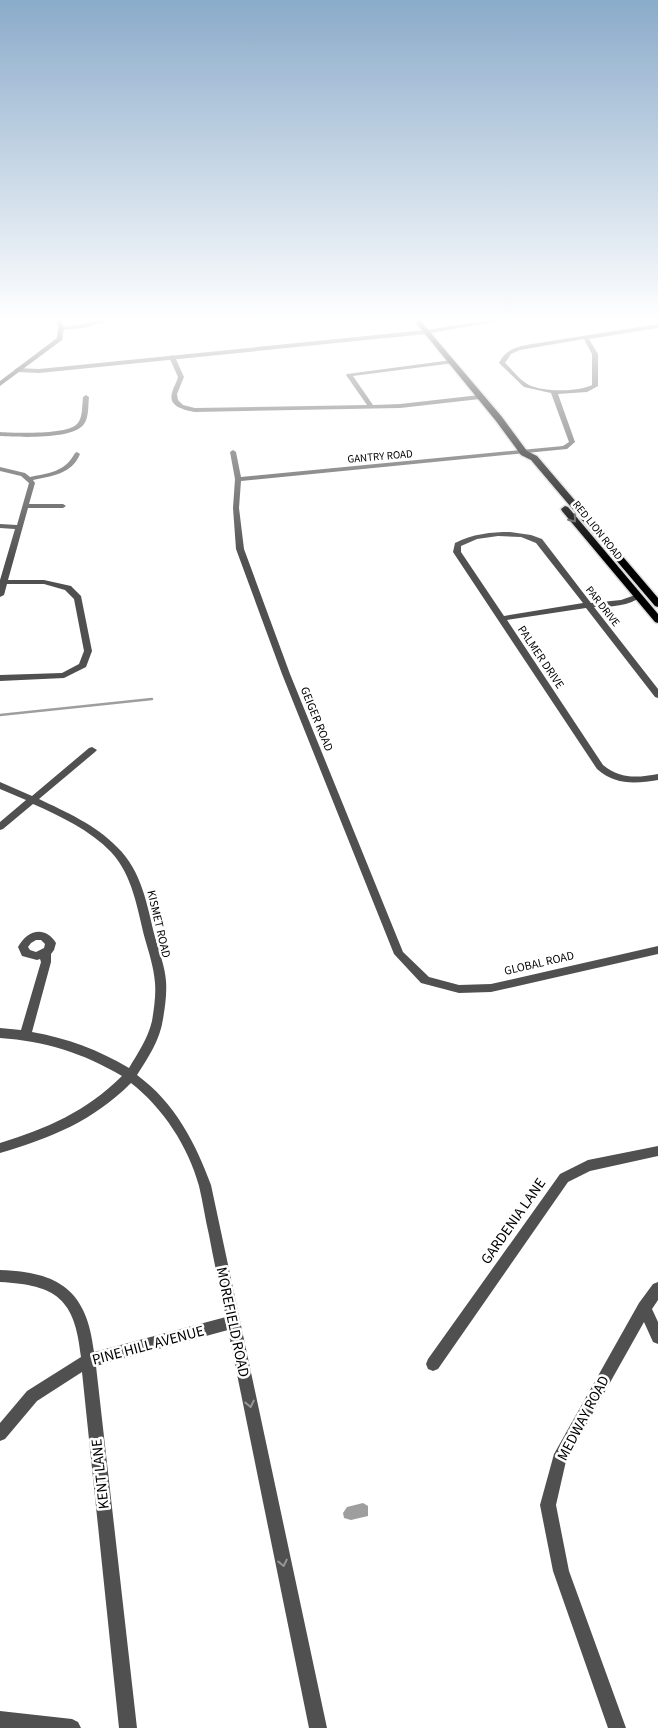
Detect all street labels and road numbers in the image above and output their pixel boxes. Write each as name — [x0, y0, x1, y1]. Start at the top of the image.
street label: GANTRY ROAD — [347, 446, 414, 467]
street label: RED LION ROAD — [569, 498, 626, 563]
street label: PAR DRIVE — [582, 583, 623, 630]
street label: PALMER DRIVE — [513, 622, 568, 692]
street label: GEIGER ROAD — [296, 684, 337, 754]
street label: KISMET ROAD — [142, 889, 175, 960]
street label: GLOBAL ROAD — [502, 947, 576, 980]
street label: GARDENIA LANE — [476, 1174, 551, 1269]
street label: MOREFIELD ROAD — [211, 1265, 254, 1379]
street label: PINE HILL AVENUE — [90, 1320, 207, 1371]
street label: MEDWAY ROAD — [552, 1372, 615, 1464]
street label: KENT LANE — [86, 1438, 115, 1510]

